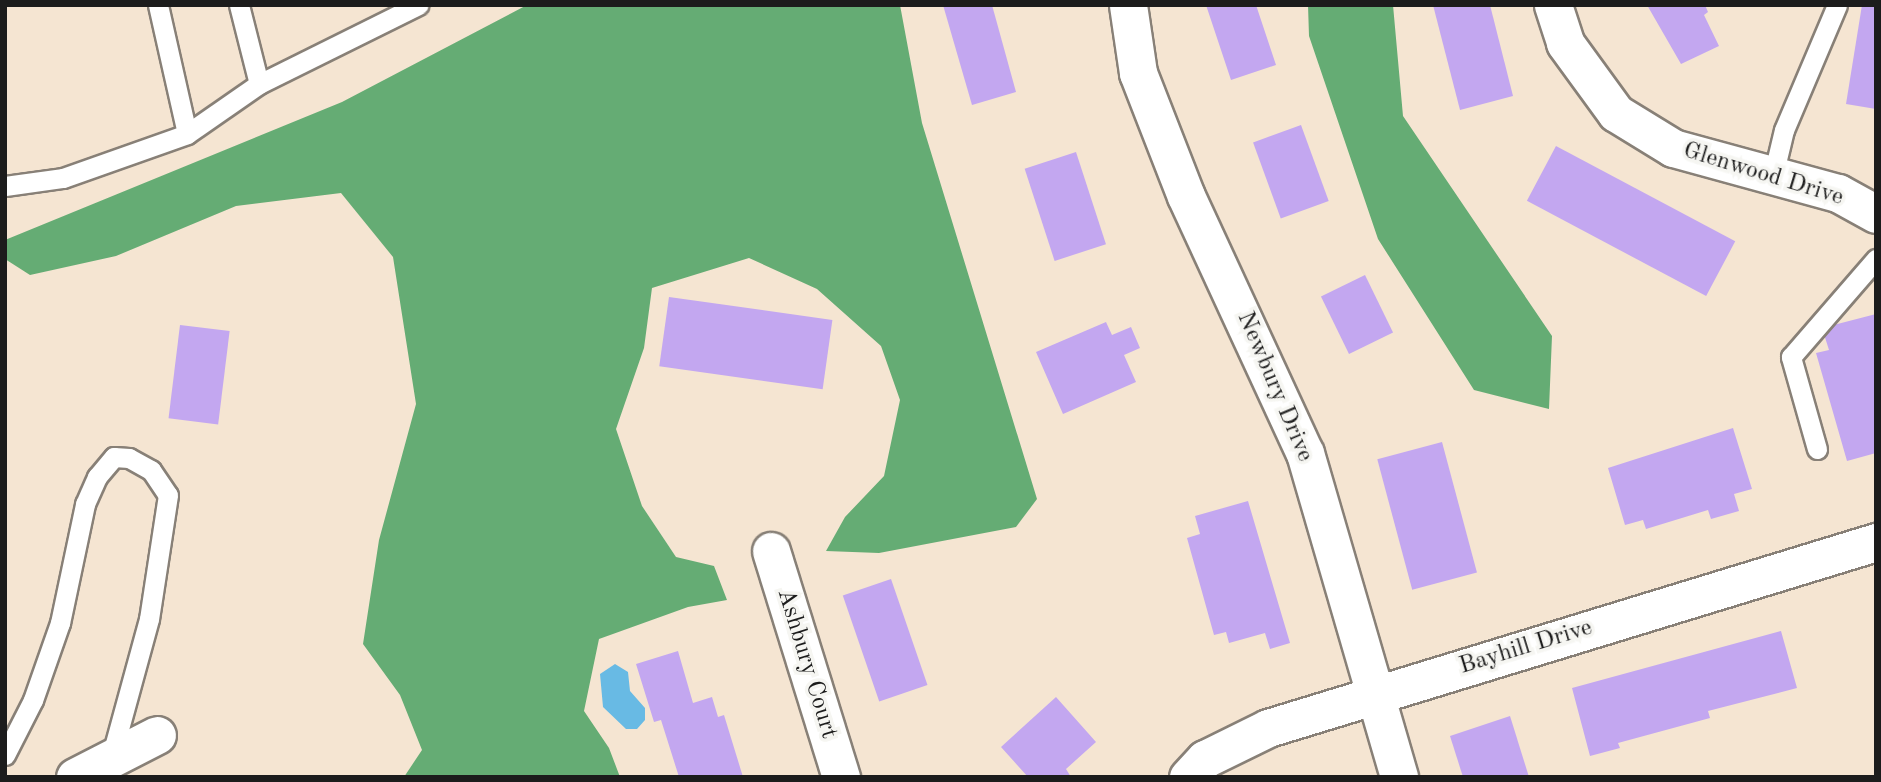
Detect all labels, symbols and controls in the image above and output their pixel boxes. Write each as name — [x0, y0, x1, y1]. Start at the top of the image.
street label: Glenwood Drive — [1679, 137, 1847, 213]
street label: Newbury Drive — [1229, 308, 1319, 466]
street label: Ashbury Court — [770, 586, 842, 742]
street label: Bayhill Drive — [1456, 614, 1596, 682]

